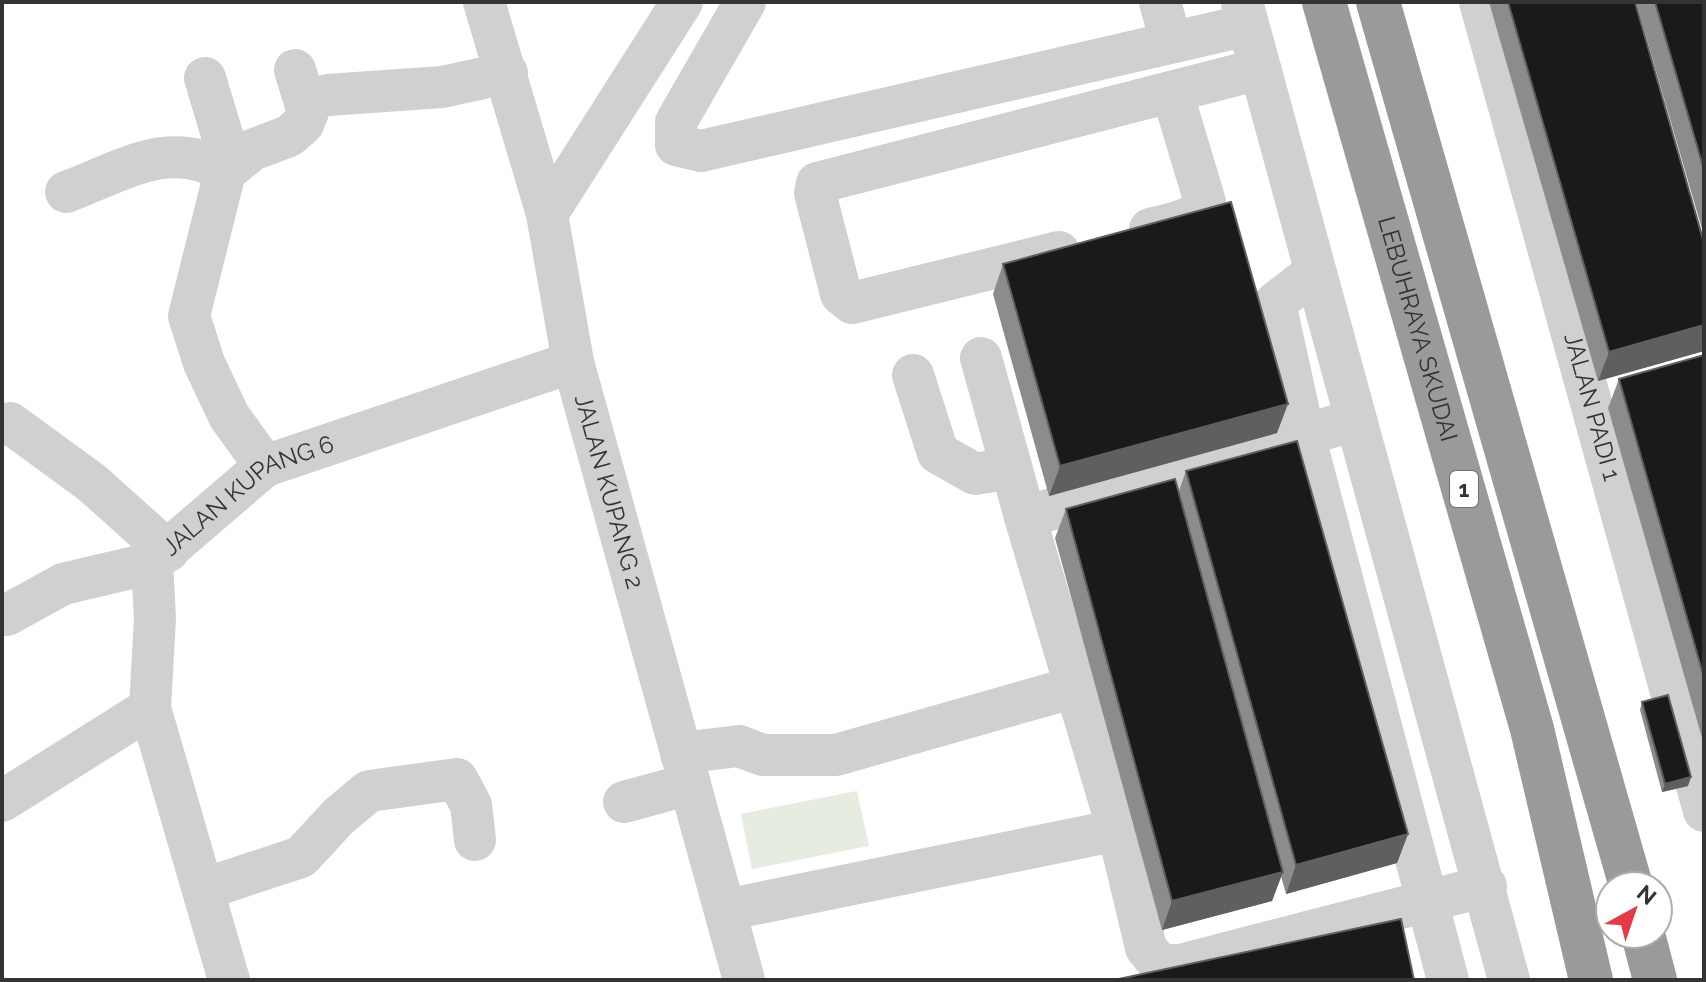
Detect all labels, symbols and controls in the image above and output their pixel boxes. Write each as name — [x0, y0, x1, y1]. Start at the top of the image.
street label: LEBUHRAYA SKUDAI — [1372, 213, 1464, 445]
street label: JALAN PADI 1 — [1558, 330, 1627, 484]
street label: JALAN KUPANG 2 — [569, 391, 650, 592]
street label: JALAN KUPANG 6 — [156, 429, 337, 562]
road number: 1 — [1450, 471, 1478, 507]
north arrow — [1594, 870, 1674, 950]
text: N — [1632, 879, 1662, 910]

